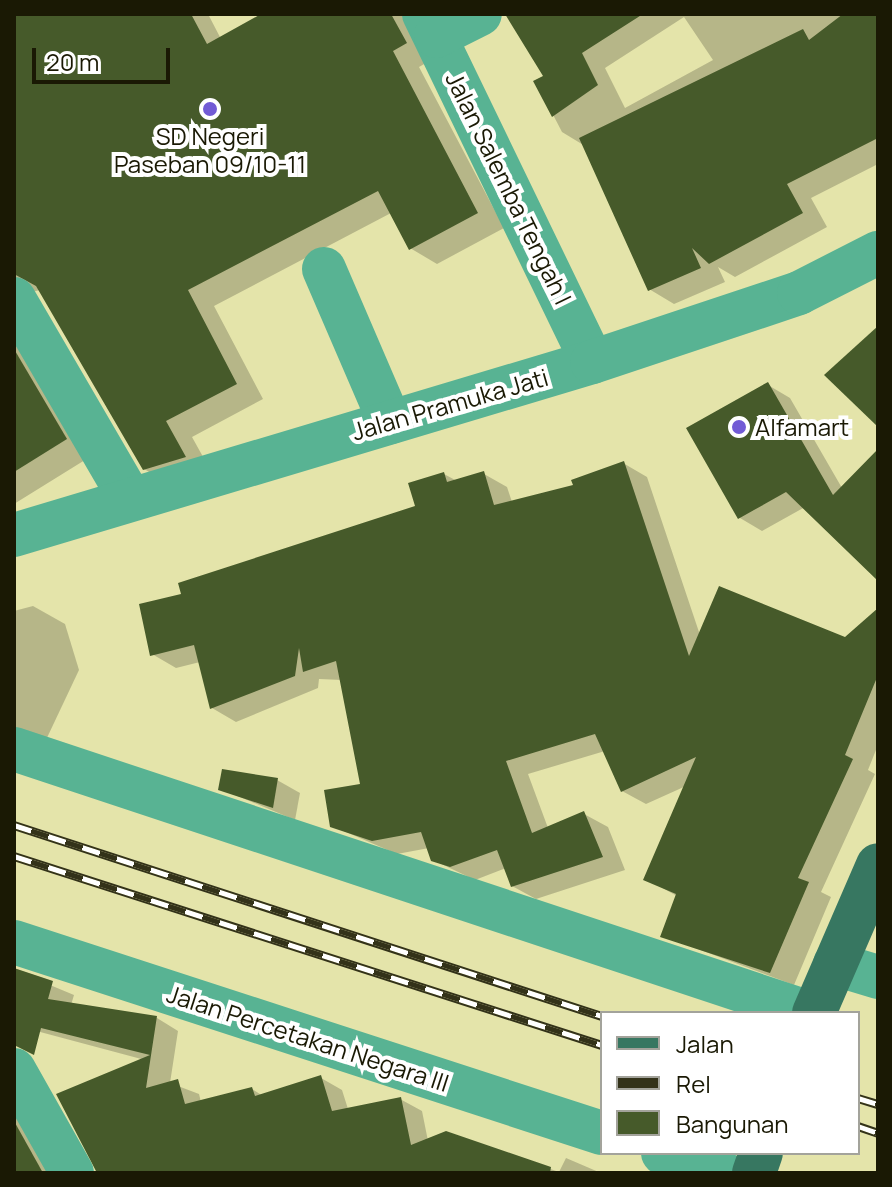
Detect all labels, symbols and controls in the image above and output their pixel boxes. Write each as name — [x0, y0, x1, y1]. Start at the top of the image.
scale bar — [36, 32, 174, 82]
text: 20 m — [46, 45, 99, 78]
street label: Jalan Salemba Tengah I — [440, 67, 578, 309]
marker: SD Negeri Paseban 09/10-11 — [201, 100, 219, 118]
place label: SD Negeri Paseban 09/10-11 — [114, 122, 306, 178]
street label: Jalan Pramuka Jati — [349, 362, 551, 446]
place label: Alfamart — [755, 413, 849, 441]
marker: Alfamart — [730, 418, 748, 436]
street label: Jalan Percetakan Negara III — [163, 979, 453, 1097]
legend — [600, 1011, 860, 1155]
text: Jalan — [676, 1027, 734, 1060]
text: Rel — [676, 1067, 711, 1100]
text: Bangunan — [676, 1107, 789, 1140]

